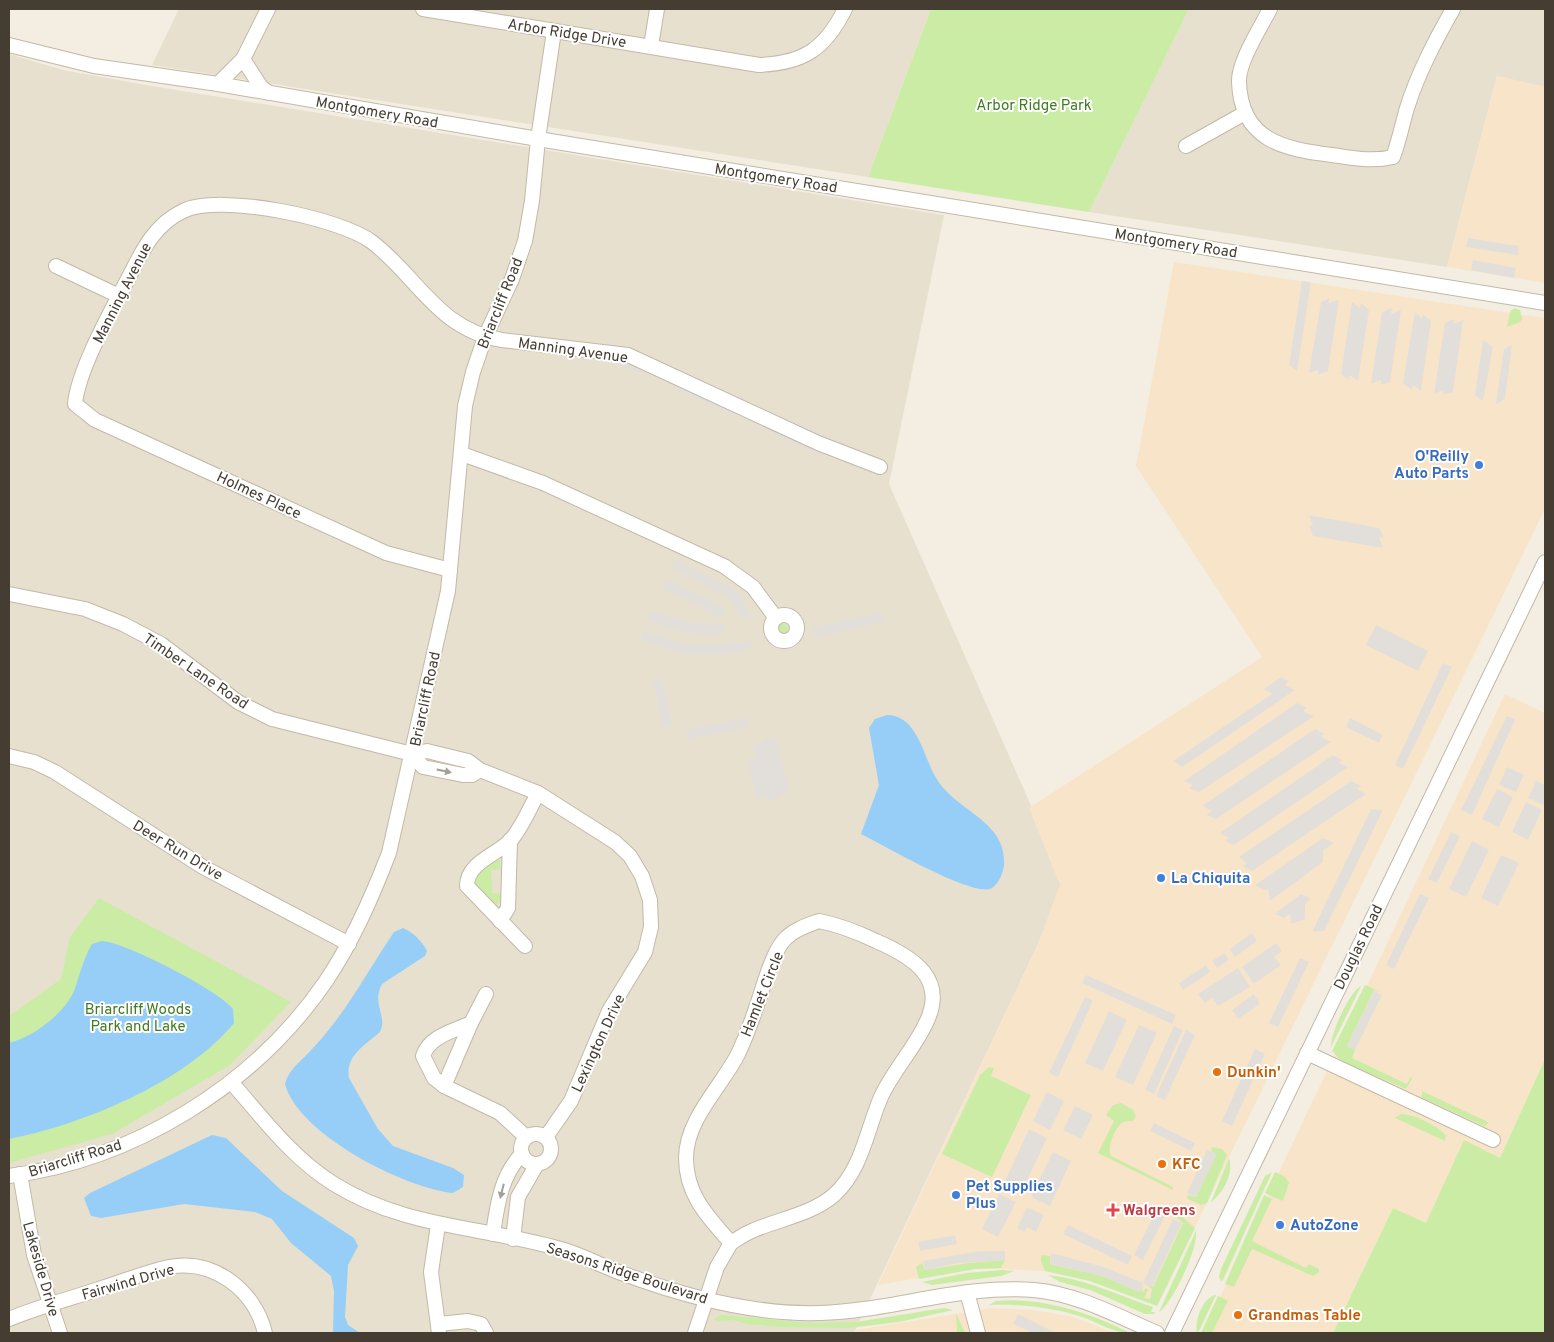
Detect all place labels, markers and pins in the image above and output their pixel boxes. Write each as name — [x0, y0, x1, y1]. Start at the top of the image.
place label: O'Reilly Auto Parts — [1394, 448, 1469, 484]
marker: O'Reilly Auto Parts — [1473, 459, 1485, 471]
place label: La Chiquita — [1171, 870, 1250, 889]
marker: La Chiquita — [1155, 872, 1167, 884]
place label: Dunkin' — [1227, 1064, 1281, 1083]
marker: Dunkin' — [1211, 1066, 1223, 1078]
place label: KFC — [1172, 1156, 1201, 1175]
marker: KFC — [1156, 1158, 1168, 1170]
place label: Pet Supplies Plus — [966, 1178, 1053, 1214]
marker: Pet Supplies Plus — [950, 1189, 962, 1201]
place label: Walgreens — [1123, 1202, 1196, 1221]
marker: Walgreens — [1107, 1204, 1119, 1216]
place label: AutoZone — [1290, 1217, 1359, 1236]
marker: AutoZone — [1274, 1219, 1286, 1231]
place label: Grandmas Table — [1248, 1307, 1361, 1326]
marker: Grandmas Table — [1232, 1309, 1244, 1321]

